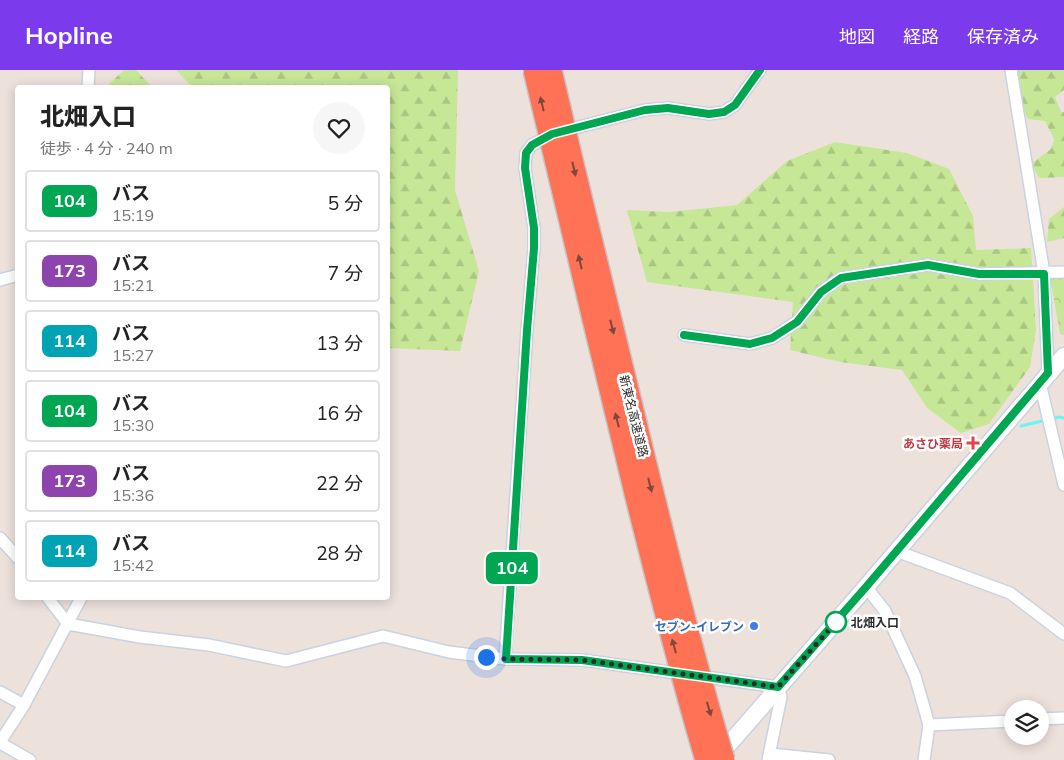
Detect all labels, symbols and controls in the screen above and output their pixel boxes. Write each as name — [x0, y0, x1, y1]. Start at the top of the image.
text: Hopline — [25, 20, 113, 50]
text: 地図 — [839, 25, 875, 48]
text: 経路 — [903, 25, 939, 48]
text: 保存済み — [967, 25, 1039, 48]
one-way arrow — [538, 97, 546, 112]
text: 北畑入口 — [40, 101, 136, 131]
button: heart — [313, 102, 365, 154]
text: 徒歩 · 4 分 · 240 m — [40, 138, 173, 158]
one-way arrow — [570, 161, 578, 176]
text: バス — [112, 181, 150, 205]
text: 104 — [53, 189, 86, 212]
text: 5 分 — [328, 191, 363, 215]
text: 15:19 — [112, 205, 154, 225]
text: バス — [112, 251, 150, 275]
one-way arrow — [576, 255, 584, 270]
text: 173 — [53, 259, 86, 282]
text: 7 分 — [328, 261, 363, 285]
text: 15:21 — [112, 275, 154, 295]
one-way arrow — [608, 319, 616, 334]
text: バス — [112, 321, 150, 345]
text: 114 — [53, 329, 86, 352]
text: 13 分 — [316, 331, 363, 355]
text: 15:27 — [112, 345, 154, 365]
street label: 新東名高速道路 — [617, 373, 651, 459]
text: バス — [112, 391, 150, 415]
text: 104 — [53, 399, 86, 422]
text: 16 分 — [316, 401, 363, 425]
one-way arrow — [613, 413, 621, 428]
text: 15:30 — [112, 415, 154, 435]
place label: あさひ薬局 — [903, 436, 963, 451]
marker: あさひ薬局 — [967, 437, 979, 449]
text: バス — [112, 461, 150, 485]
text: 173 — [53, 469, 86, 492]
text: 22 分 — [316, 471, 363, 495]
one-way arrow — [647, 477, 655, 492]
text: 15:36 — [112, 485, 154, 505]
text: バス — [112, 531, 150, 555]
text: 114 — [53, 539, 86, 562]
text: 28 分 — [316, 541, 363, 565]
line badge: 104 — [483, 552, 541, 584]
text: 15:42 — [112, 555, 154, 575]
text: 104 — [496, 556, 528, 579]
marker: 北畑入口 — [825, 611, 847, 633]
place label: 北畑入口 — [851, 615, 899, 630]
place label: セブン-イレブン — [655, 619, 744, 634]
marker: セブン-イレブン — [748, 620, 760, 632]
one-way arrow — [670, 638, 678, 653]
your location — [474, 645, 499, 670]
map controls — [1004, 700, 1049, 745]
button: layers — [1004, 700, 1049, 745]
one-way arrow — [706, 702, 714, 717]

